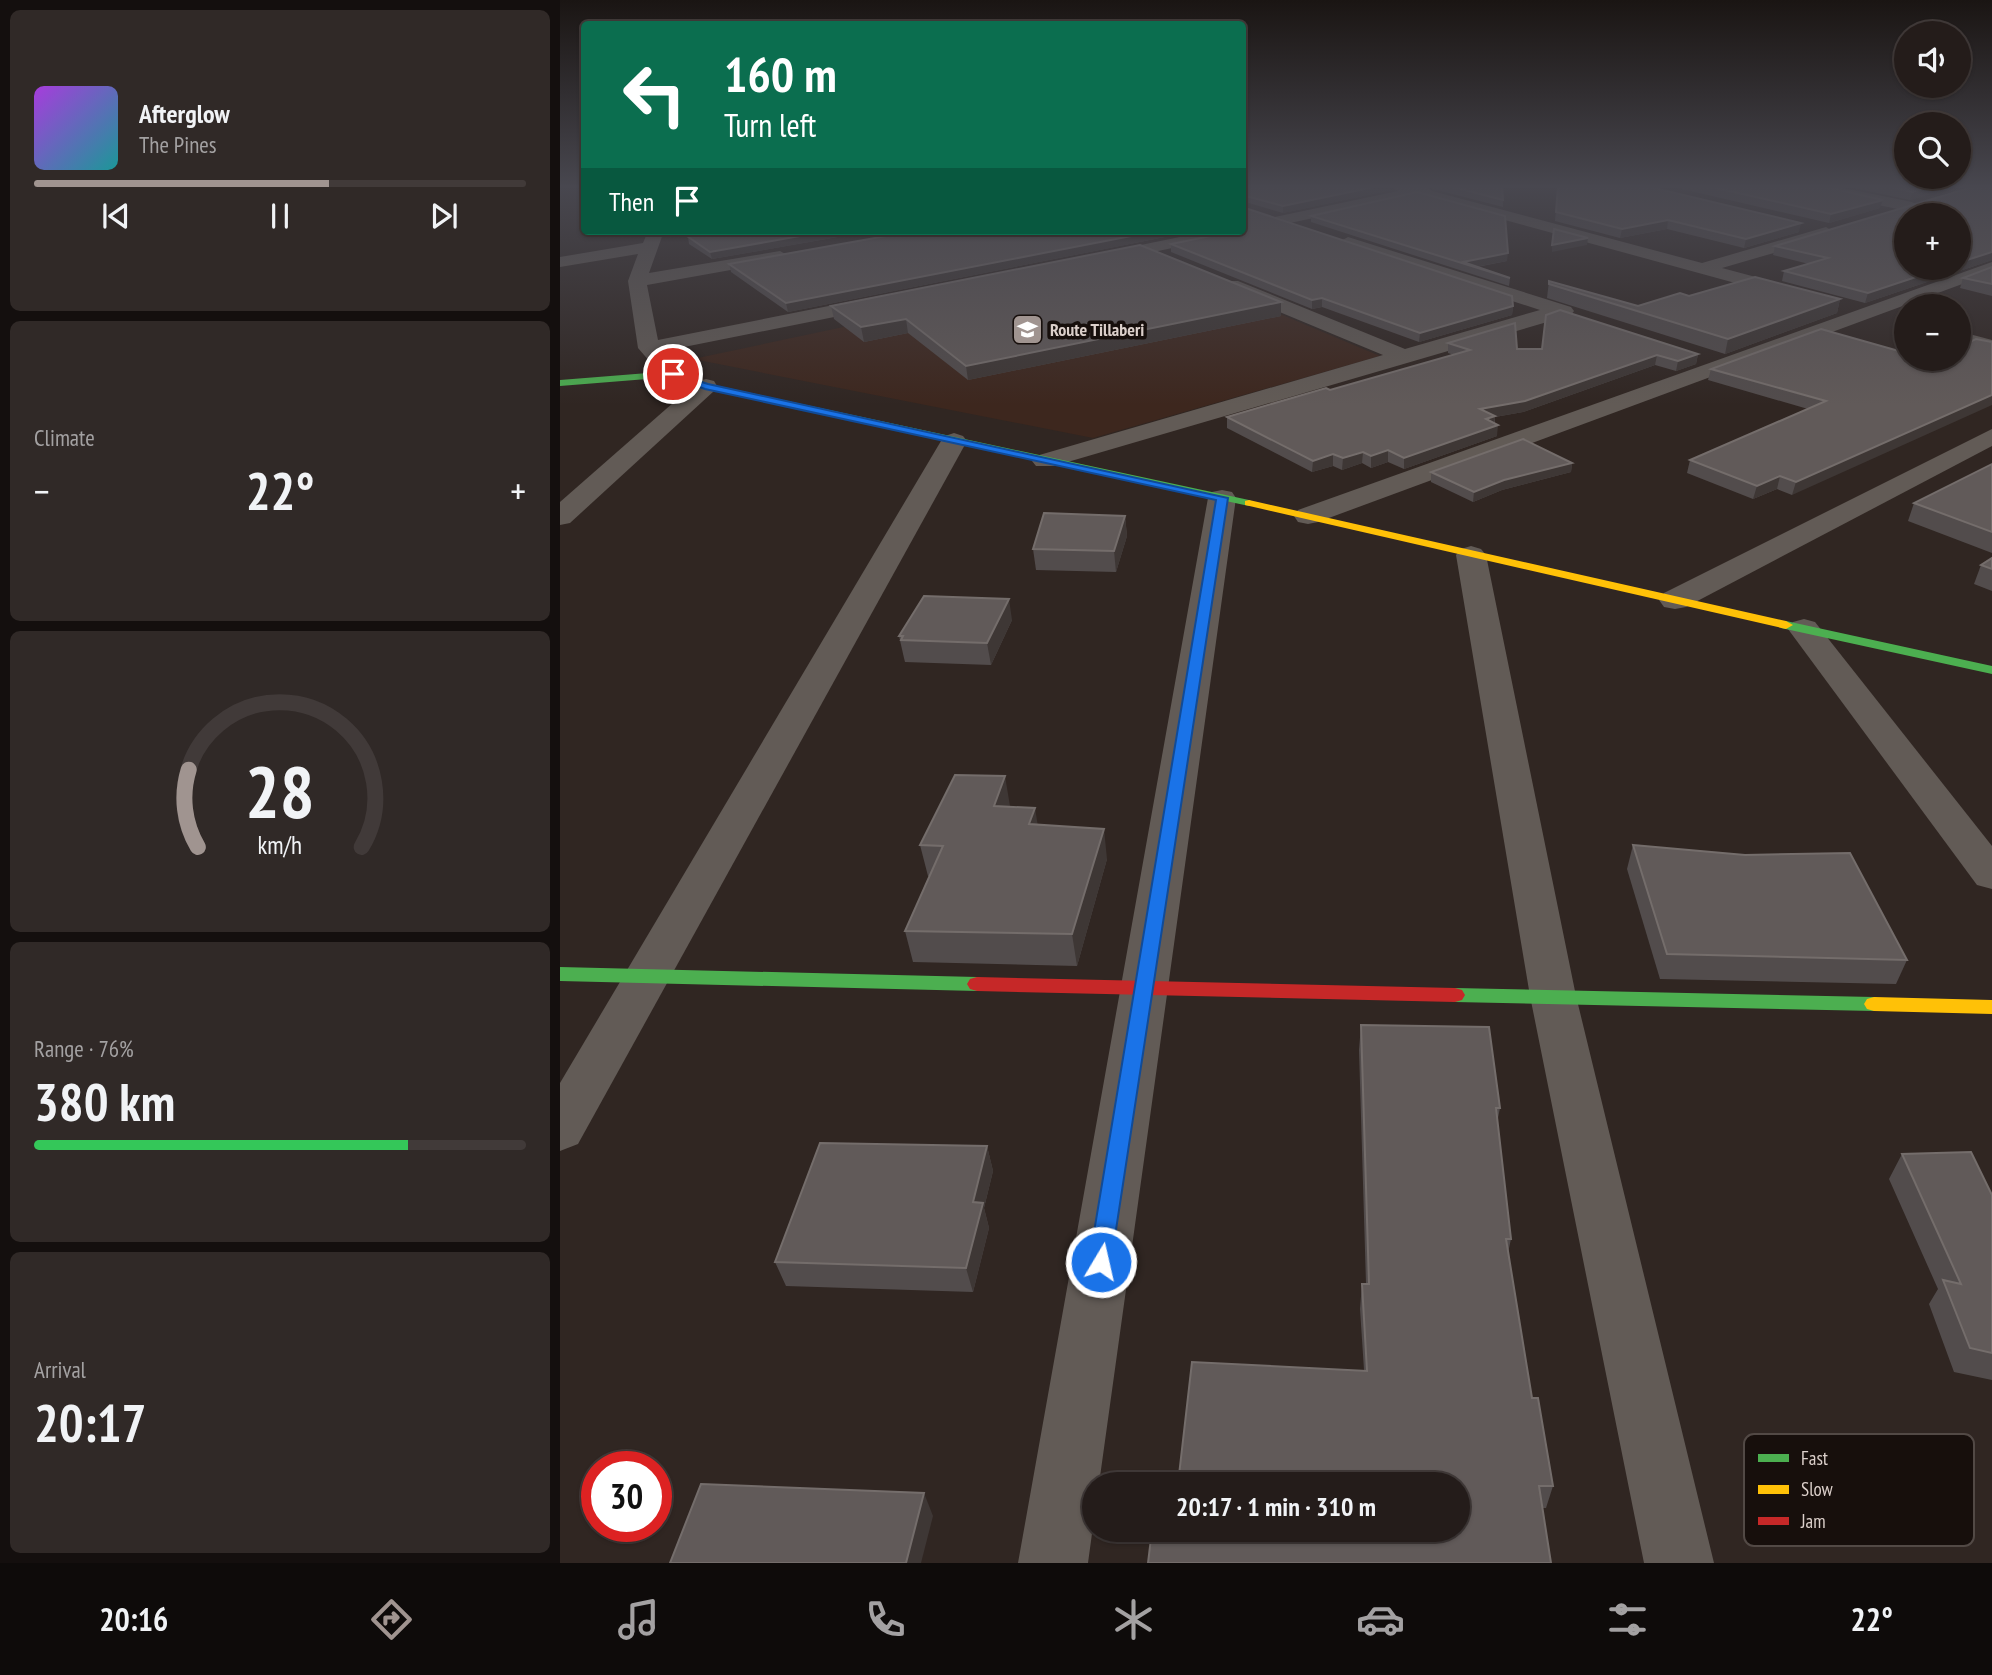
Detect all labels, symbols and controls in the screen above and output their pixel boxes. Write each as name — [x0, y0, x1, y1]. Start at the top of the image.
map controls — [1894, 21, 1971, 371]
button: sound — [1894, 21, 1971, 98]
text: 160 m — [724, 42, 837, 106]
icon: left — [609, 49, 700, 140]
text: Afterglow — [139, 97, 230, 130]
text: Turn left — [724, 104, 816, 146]
button: search — [1894, 112, 1971, 189]
text: The Pines — [139, 130, 217, 159]
icon: arrive — [668, 182, 706, 220]
text: Then — [609, 185, 654, 218]
icon: previous — [97, 197, 135, 235]
icon: pause — [261, 197, 299, 235]
icon: next — [425, 197, 463, 235]
button: + — [1894, 203, 1971, 280]
button: − — [1894, 294, 1971, 371]
school or university icon: Route Tillaberi — [1010, 313, 1044, 347]
place label: Route Tillaberi — [1050, 318, 1144, 341]
pin — [643, 344, 703, 404]
icon: arrive — [654, 355, 692, 393]
text: Climate — [34, 423, 95, 452]
text: 22° — [246, 457, 314, 524]
text: − — [34, 466, 50, 515]
text: + — [510, 466, 526, 515]
text: 28 — [245, 744, 315, 838]
text: km/h — [258, 829, 302, 861]
text: Range · 76% — [34, 1034, 134, 1063]
text: 380 km — [34, 1068, 175, 1135]
position arrow — [1064, 1225, 1138, 1299]
text: Arrival — [34, 1355, 86, 1384]
text: 20:17 — [34, 1389, 146, 1456]
legend — [1744, 1434, 1974, 1546]
text: Fast — [1801, 1446, 1829, 1470]
speed limit sign: 30 — [581, 1451, 672, 1542]
text: Slow — [1801, 1477, 1834, 1501]
text: 20:17 · 1 min · 310 m — [1176, 1490, 1376, 1523]
text: Jam — [1800, 1509, 1826, 1533]
icon: directions — [367, 1595, 416, 1644]
icon: music — [614, 1595, 663, 1644]
icon: phone — [861, 1595, 910, 1644]
icon: climate — [1109, 1595, 1158, 1644]
icon: car — [1356, 1595, 1405, 1644]
icon: filters — [1603, 1595, 1652, 1644]
text: 20:16 — [99, 1598, 168, 1640]
text: 22° — [1851, 1598, 1893, 1640]

